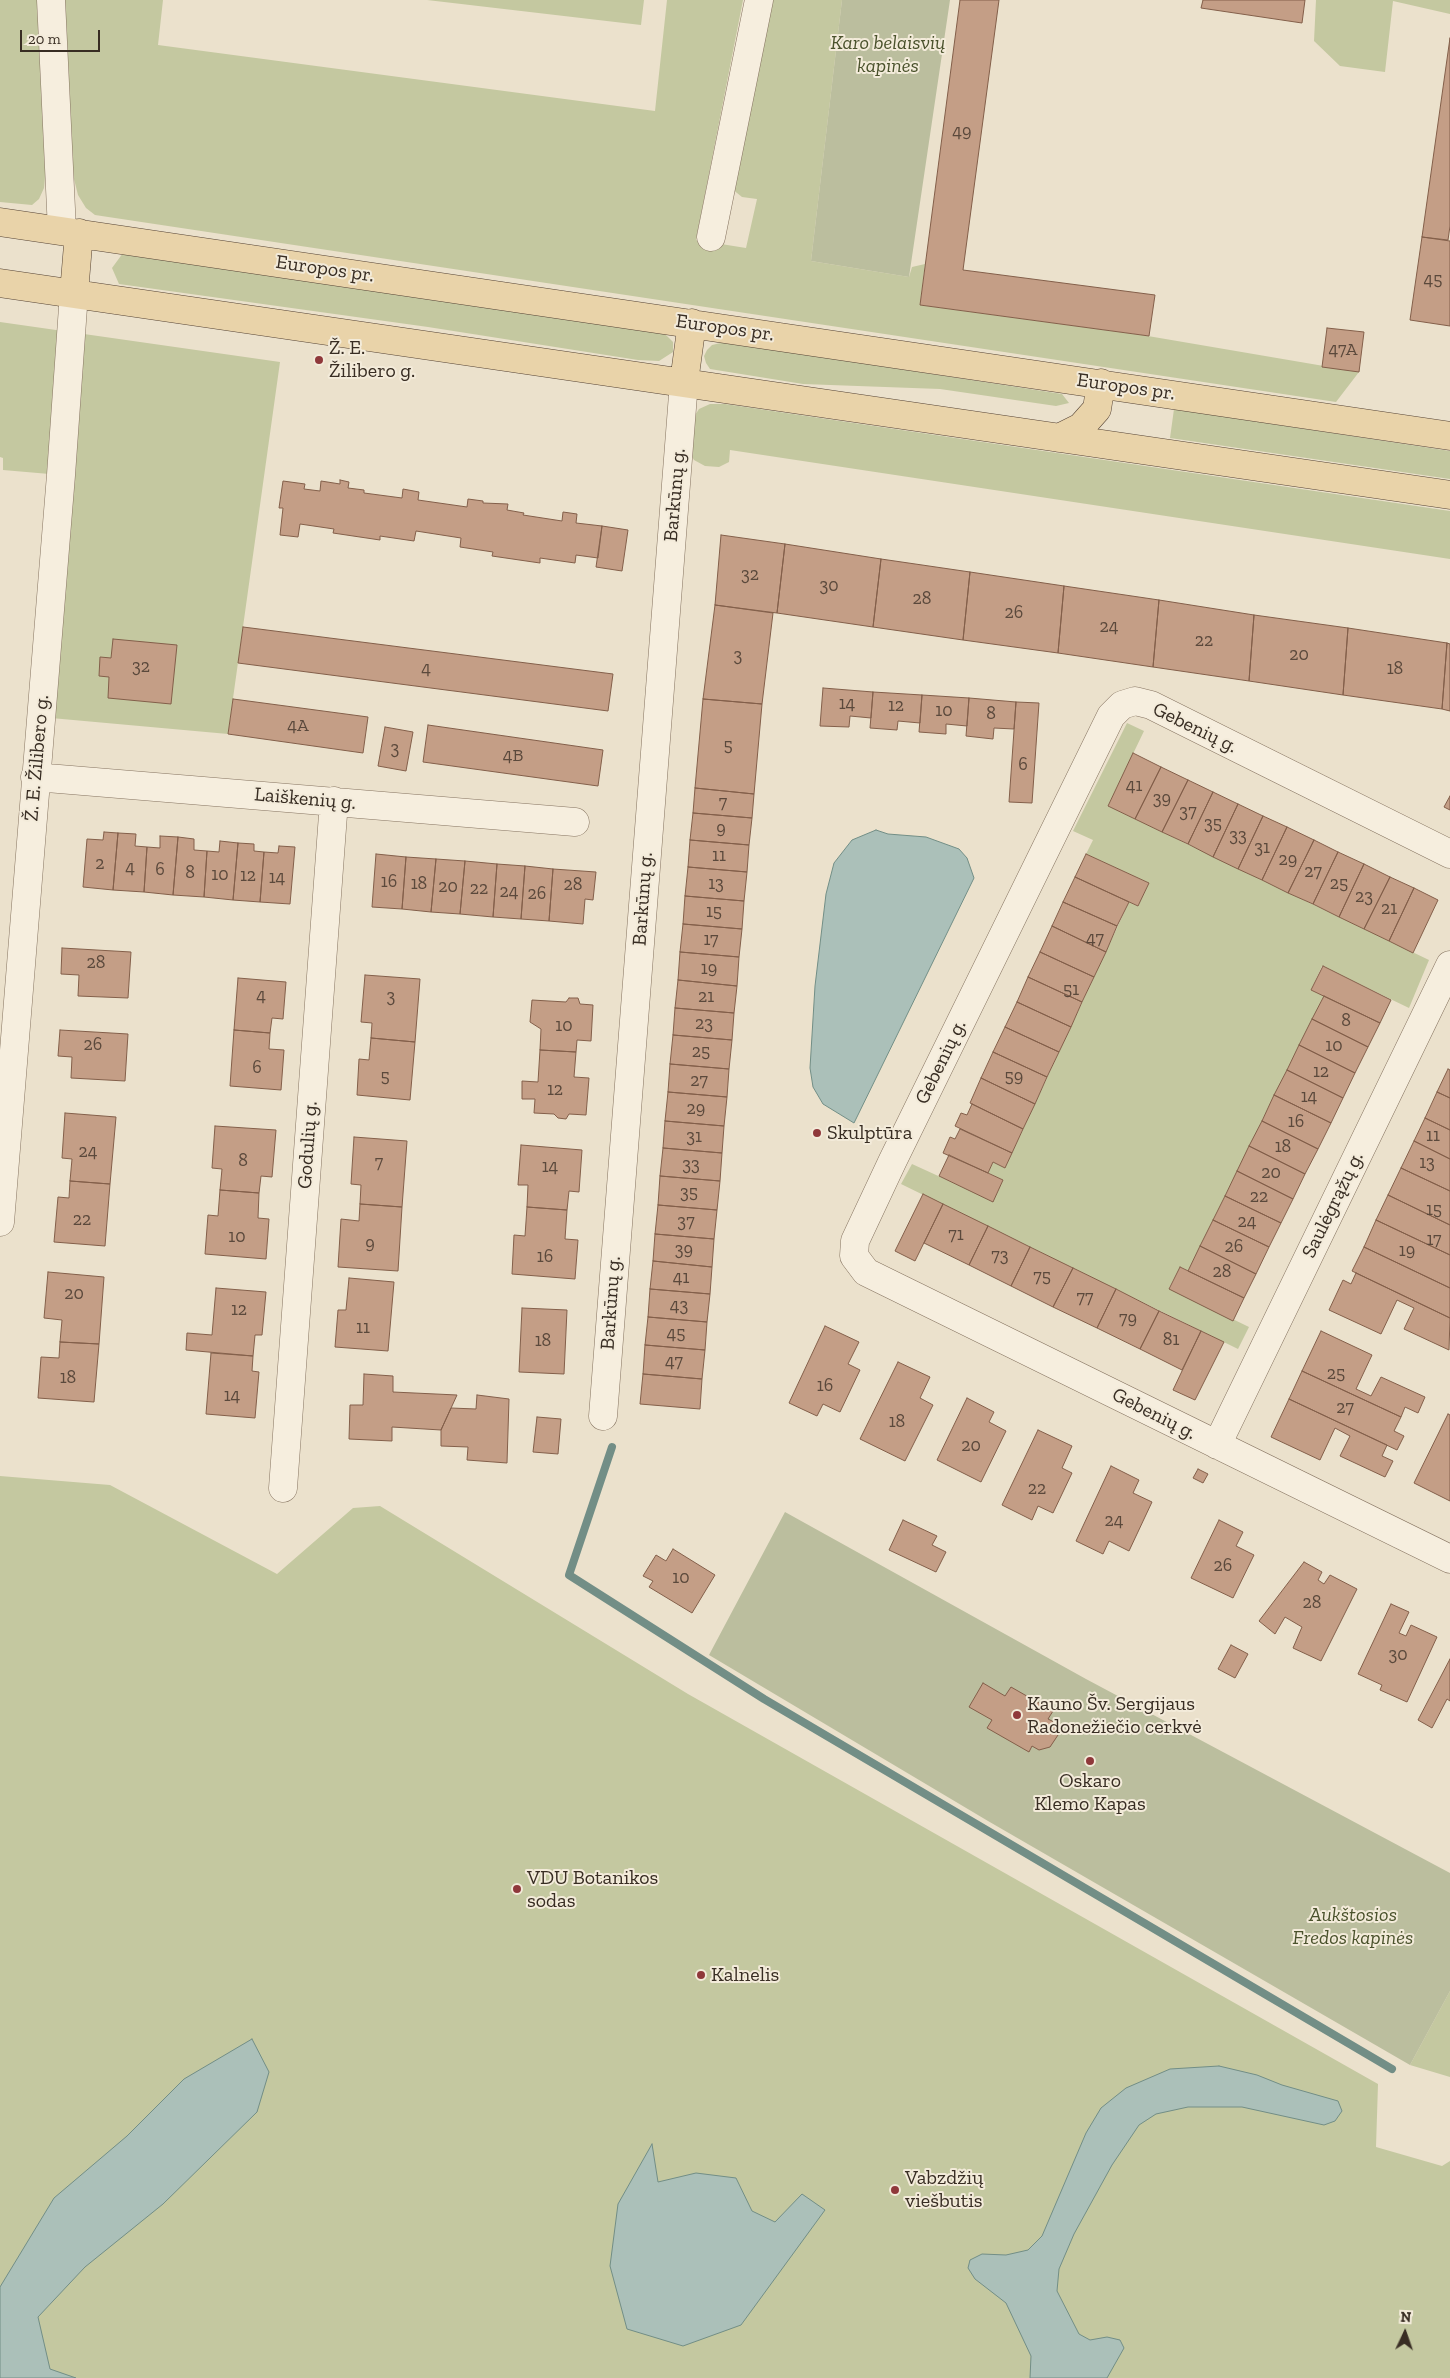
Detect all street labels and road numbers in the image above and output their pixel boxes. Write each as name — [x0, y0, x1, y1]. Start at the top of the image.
street label: Europos pr. — [274, 250, 376, 288]
street label: Europos pr. — [674, 309, 776, 347]
street label: Europos pr. — [1075, 368, 1177, 406]
street label: Barkūnų g. — [659, 447, 691, 543]
street label: Ž. E. Žilibero g. — [20, 694, 54, 822]
street label: Gebenių g. — [1149, 697, 1241, 759]
street label: Laiškenių g. — [253, 783, 357, 815]
street label: Barkūnų g. — [628, 851, 658, 947]
street label: Gebenių g. — [910, 1016, 972, 1108]
street label: Godulių g. — [293, 1100, 323, 1190]
street label: Saulėgrąžų g. — [1297, 1148, 1369, 1262]
street label: Barkūnų g. — [596, 1255, 626, 1351]
street label: Gebenių g. — [1108, 1383, 1200, 1445]

